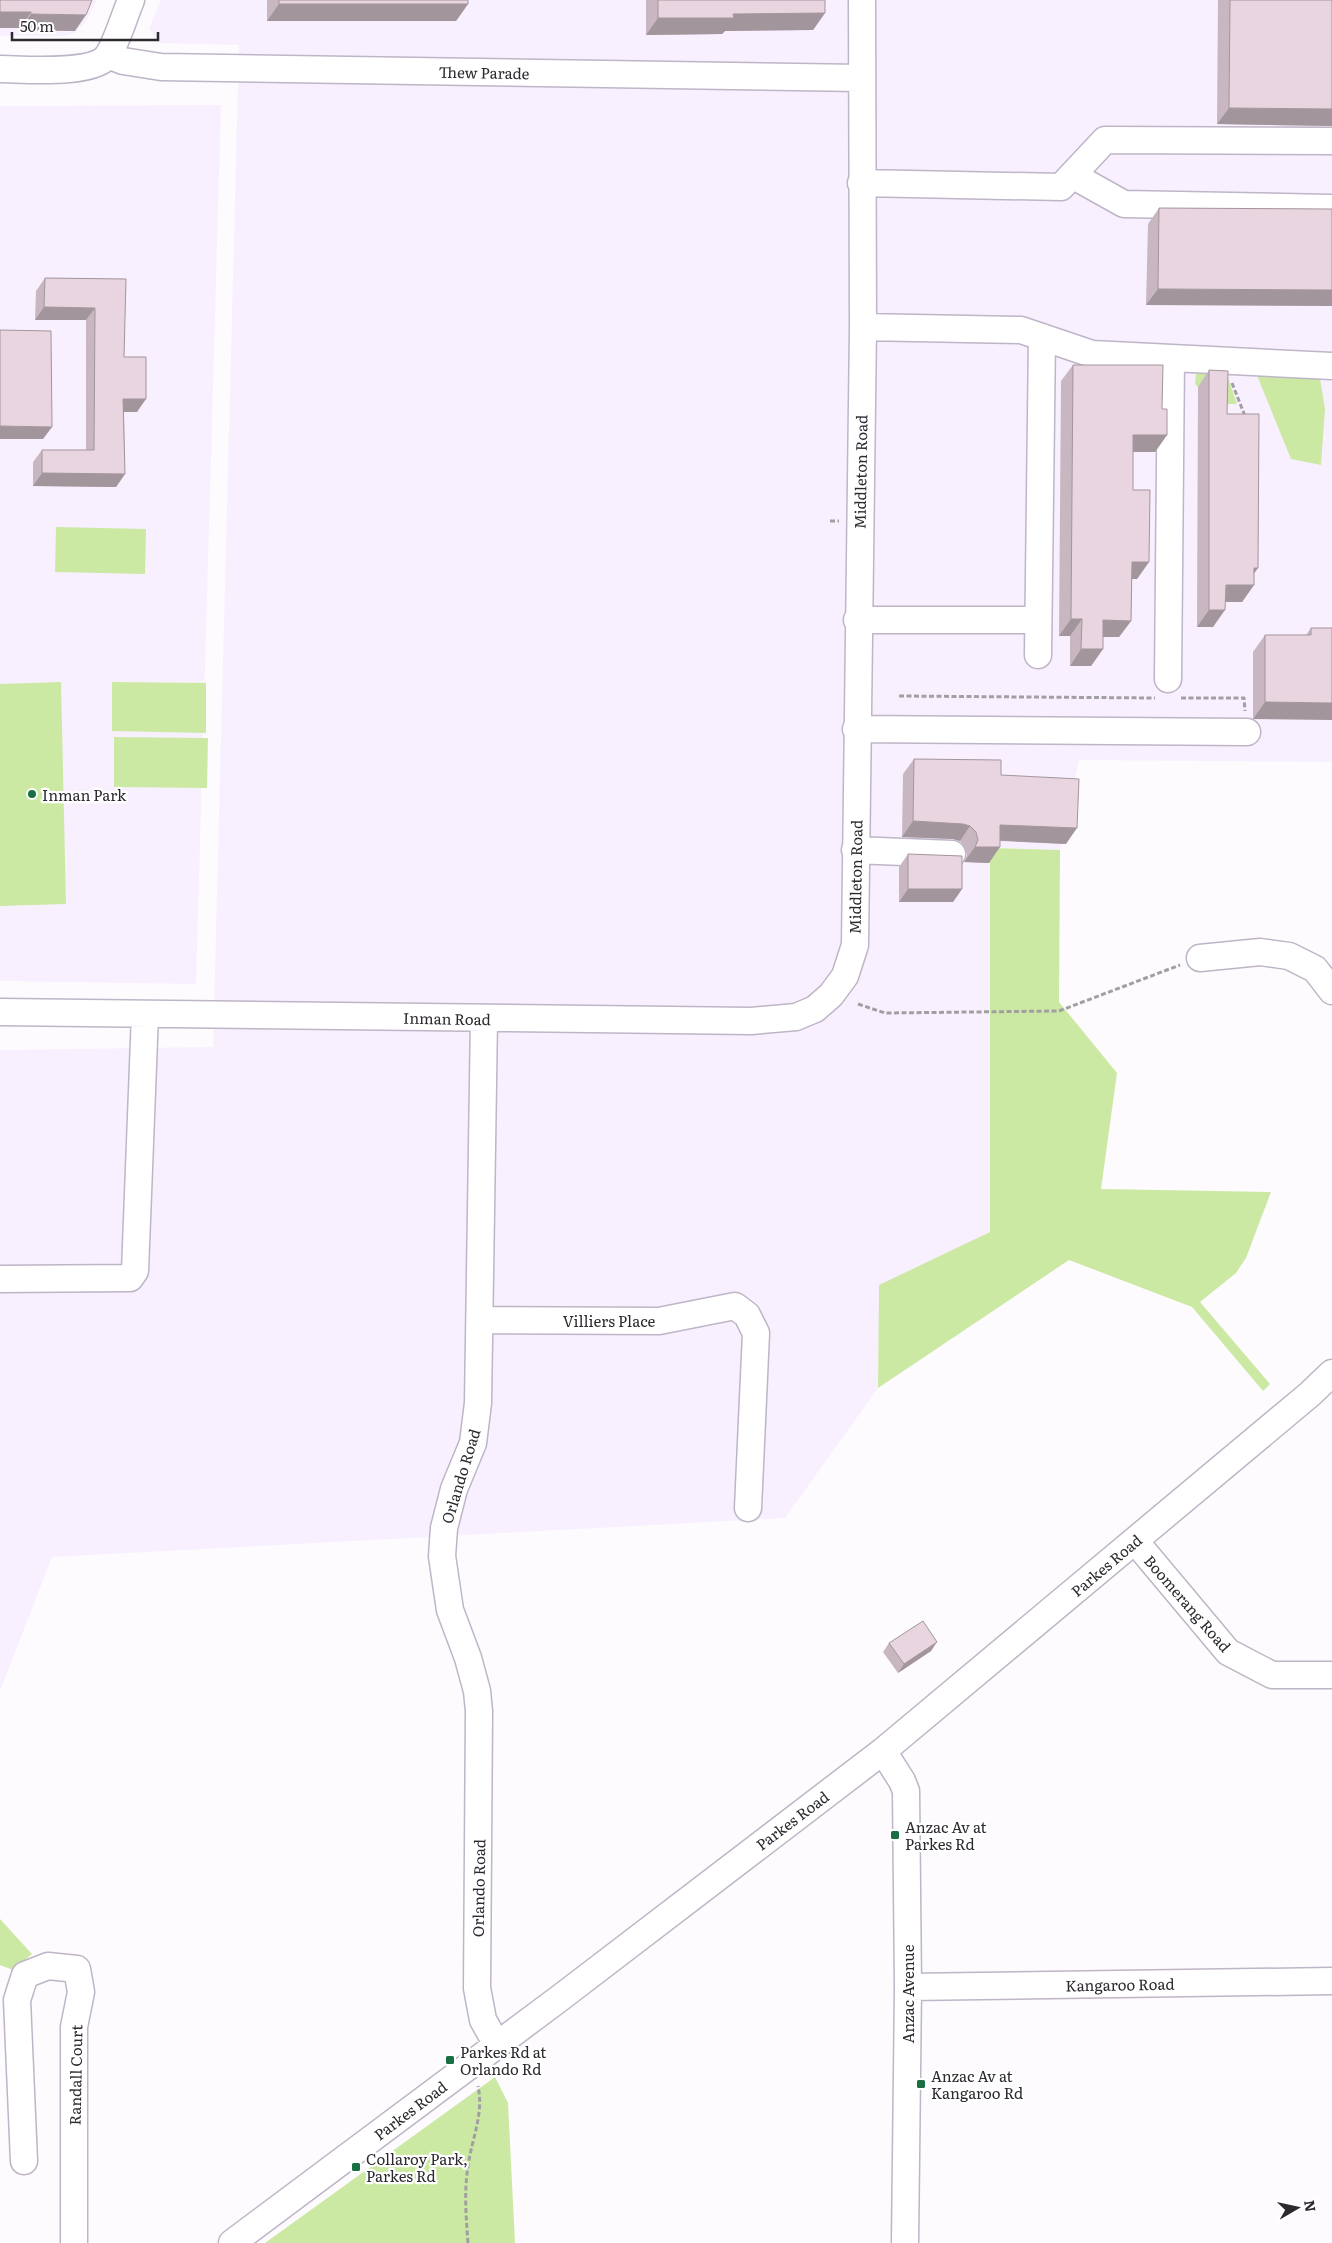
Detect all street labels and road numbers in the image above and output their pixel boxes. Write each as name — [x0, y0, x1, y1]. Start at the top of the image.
street label: Thew Parade — [438, 60, 530, 84]
street label: Middleton Road — [848, 415, 872, 529]
street label: Middleton Road — [843, 820, 867, 934]
street label: Inman Road — [403, 1006, 491, 1030]
street label: Villiers Place — [563, 1309, 656, 1332]
street label: Orlando Road — [435, 1426, 485, 1526]
street label: Parkes Road — [1065, 1528, 1147, 1602]
street label: Boomerang Road — [1139, 1549, 1237, 1657]
street label: Parkes Road — [751, 1785, 833, 1855]
street label: Orlando Road — [466, 1839, 490, 1937]
street label: Anzac Avenue — [896, 1944, 919, 2044]
street label: Kangaroo Road — [1065, 1972, 1175, 1996]
street label: Randall Court — [63, 2025, 87, 2125]
street label: Parkes Road — [369, 2075, 451, 2145]

